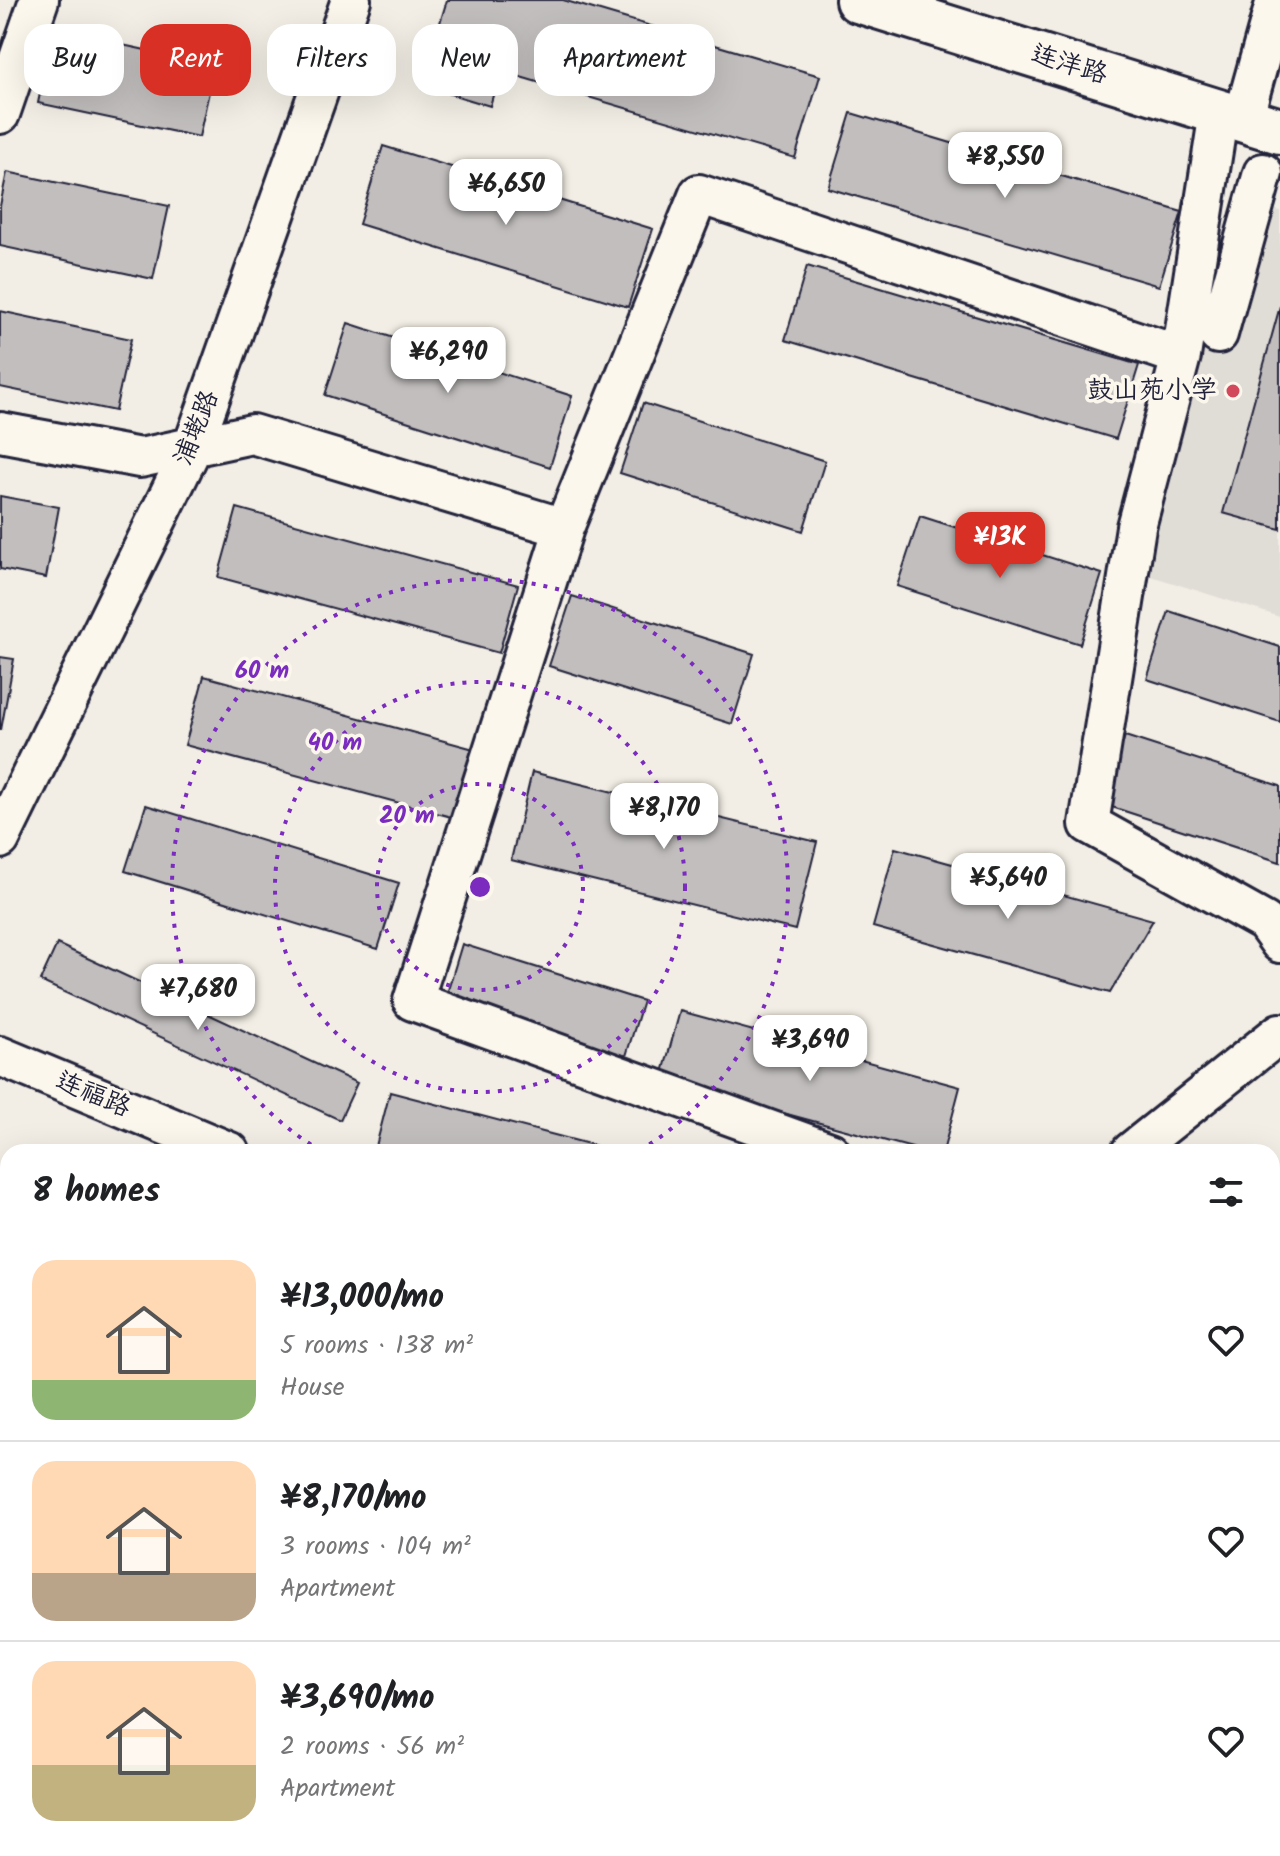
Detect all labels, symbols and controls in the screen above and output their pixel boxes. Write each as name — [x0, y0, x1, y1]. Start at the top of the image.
chip: Buy — [24, 24, 124, 96]
chip: Rent — [140, 24, 251, 96]
chip: Filters — [267, 24, 396, 96]
chip: New — [412, 24, 518, 96]
chip: Apartment — [534, 24, 715, 96]
street label: 连洋路 — [1026, 34, 1112, 96]
pin: ¥8,550 — [940, 132, 1070, 200]
text: ¥8,550 — [966, 137, 1044, 179]
pin: ¥6,650 — [441, 159, 571, 227]
text: ¥6,650 — [467, 164, 545, 206]
pin: ¥6,290 — [383, 327, 513, 395]
text: ¥6,290 — [409, 332, 487, 374]
place label: 鼓山苑小学 — [1087, 370, 1217, 412]
marker: 鼓山苑小学 — [1224, 382, 1242, 400]
street label: 浦墘路 — [163, 384, 231, 472]
pin: ¥13K — [953, 512, 1047, 580]
text: ¥13K — [973, 517, 1027, 559]
text: 60 m — [235, 652, 289, 691]
text: 40 m — [308, 724, 362, 763]
pin: ¥8,170 — [599, 783, 729, 851]
text: ¥8,170 — [628, 788, 700, 830]
text: 20 m — [379, 797, 435, 836]
pin: ¥5,640 — [943, 853, 1073, 921]
text: ¥5,640 — [969, 858, 1047, 900]
centre of rings — [466, 873, 494, 901]
pin: ¥7,680 — [133, 964, 263, 1032]
text: ¥7,680 — [159, 969, 237, 1011]
pin: ¥3,690 — [745, 1015, 875, 1083]
text: ¥3,690 — [771, 1020, 849, 1062]
street label: 连福路 — [49, 1060, 137, 1130]
text: 8 homes — [32, 1165, 160, 1219]
icon: filters — [1204, 1170, 1248, 1214]
text: ¥13,000/mo — [280, 1271, 444, 1325]
icon: home — [96, 1292, 192, 1388]
icon: heart — [1204, 1318, 1248, 1362]
text: 5 rooms · 138 m² — [280, 1325, 473, 1367]
text: House — [280, 1367, 344, 1409]
text: ¥8,170/mo — [280, 1472, 427, 1526]
icon: home — [96, 1493, 192, 1589]
icon: heart — [1204, 1519, 1248, 1563]
text: 3 rooms · 104 m² — [280, 1526, 471, 1568]
text: Apartment — [280, 1568, 395, 1610]
text: ¥3,690/mo — [280, 1672, 434, 1726]
icon: home — [96, 1693, 192, 1789]
icon: heart — [1204, 1719, 1248, 1763]
text: 2 rooms · 56 m² — [280, 1726, 464, 1768]
text: Apartment — [280, 1768, 395, 1810]

